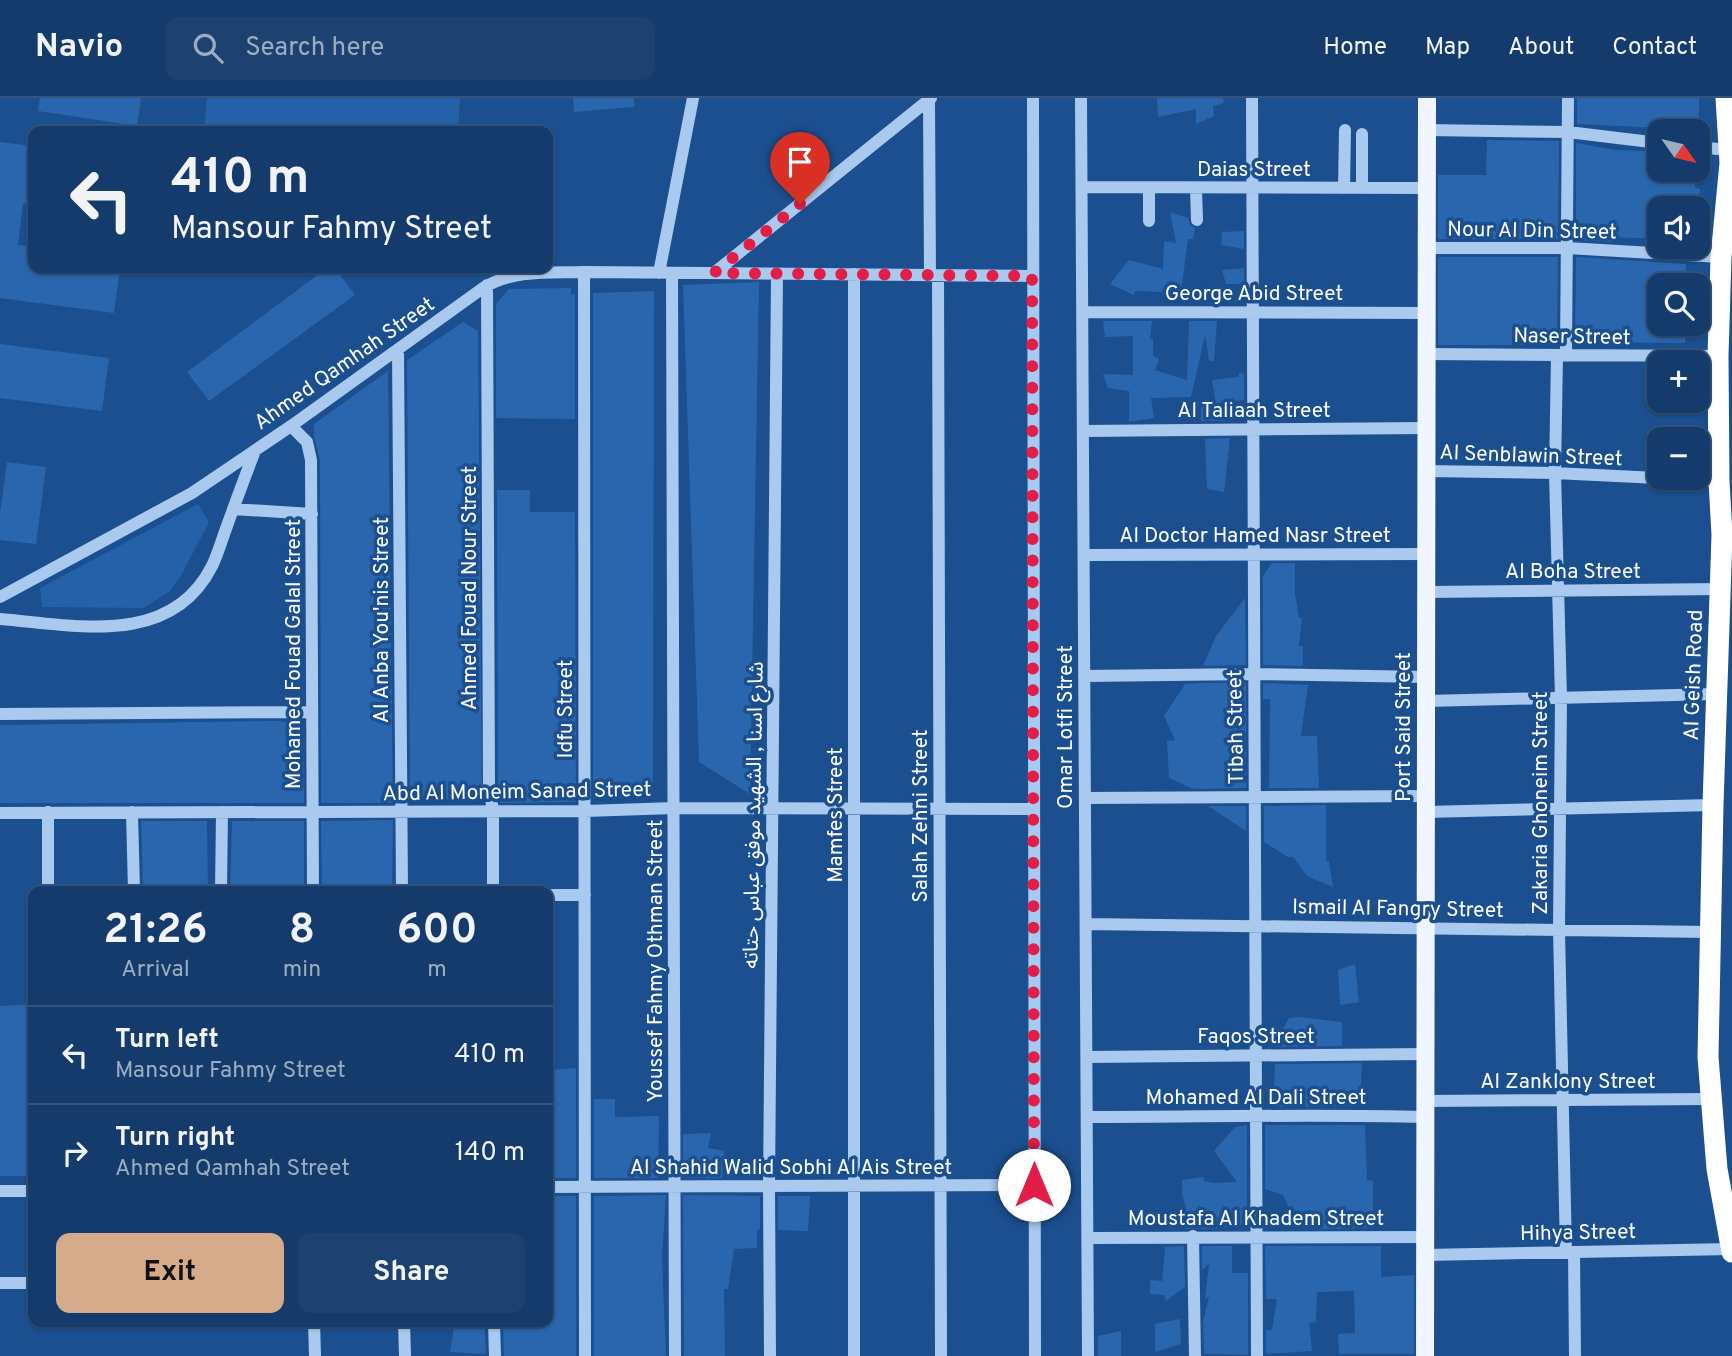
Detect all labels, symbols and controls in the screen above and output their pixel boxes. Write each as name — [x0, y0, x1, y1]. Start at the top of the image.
search box — [165, 17, 655, 80]
text: Navio — [35, 27, 123, 69]
icon: search — [189, 29, 227, 67]
text: Search here — [245, 32, 384, 65]
text: Home — [1323, 33, 1387, 63]
text: Map — [1425, 33, 1470, 63]
text: About — [1508, 33, 1574, 63]
text: Contact — [1612, 33, 1697, 63]
north arrow — [1647, 119, 1710, 182]
map controls — [1647, 119, 1710, 490]
pin — [770, 132, 830, 204]
icon: arrive — [781, 143, 819, 181]
text: 410 m — [171, 149, 309, 211]
icon: left — [56, 154, 147, 245]
street label: Daias Street — [1197, 157, 1311, 184]
button: sound — [1647, 196, 1710, 259]
text: Mansour Fahmy Street — [171, 210, 492, 250]
street label: Nour Al Din Street — [1447, 217, 1617, 246]
button: search — [1647, 273, 1710, 336]
street label: George Abid Street — [1165, 281, 1343, 308]
street label: Ahmed Qamhah Street — [249, 292, 440, 437]
street label: Naser Street — [1513, 323, 1631, 352]
button: + — [1647, 350, 1710, 413]
street label: Al Taliaah Street — [1177, 398, 1331, 425]
button: − — [1647, 427, 1710, 490]
street label: Al Senblawin Street — [1439, 440, 1623, 473]
street label: Ahmed Fouad Nour Street — [457, 466, 484, 710]
street label: Al Anba You'nis Street — [369, 517, 396, 723]
street label: Mohamed Fouad Galal Street — [281, 519, 308, 789]
street label: Al Doctor Hamed Nasr Street — [1119, 523, 1391, 550]
street label: Al Boha Street — [1505, 559, 1641, 586]
street label: Al Geish Road — [1679, 609, 1710, 741]
street label: Omar Lotfi Street — [1053, 645, 1080, 809]
street label: Port Said Street — [1391, 652, 1418, 802]
street label: Idfu Street — [553, 660, 580, 758]
street label: شارع اسنا , الشهيد موفق عباس حتاته — [738, 661, 771, 969]
street label: Tibah Street — [1222, 669, 1251, 785]
street label: Zakaria Ghoneim Street — [1528, 691, 1555, 915]
street label: Salah Zehni Street — [908, 729, 935, 903]
street label: Mamfes Street — [823, 747, 850, 883]
street label: Abd Al Moneim Sanad Street — [382, 777, 652, 808]
street label: Youssef Fahmy Othman Street — [643, 819, 670, 1103]
street label: Ismail Al Fangry Street — [1292, 894, 1504, 925]
text: 21:26 — [103, 905, 208, 958]
text: 8 — [289, 905, 315, 958]
text: 600 — [396, 905, 478, 958]
text: Arrival — [121, 956, 190, 985]
text: min — [283, 956, 321, 985]
text: m — [427, 956, 447, 985]
text: Turn left — [115, 1024, 219, 1057]
street label: Faqos Street — [1197, 1024, 1315, 1051]
icon: left — [56, 1036, 94, 1074]
text: 410 m — [454, 1039, 525, 1072]
text: Mansour Fahmy Street — [115, 1057, 346, 1086]
street label: Al Zanklony Street — [1480, 1069, 1656, 1096]
street label: Mohamed Al Dali Street — [1146, 1085, 1366, 1112]
text: Turn right — [115, 1122, 235, 1155]
icon: right — [56, 1134, 94, 1172]
text: 140 m — [455, 1137, 525, 1170]
position arrow — [997, 1148, 1071, 1222]
text: Ahmed Qamhah Street — [115, 1155, 350, 1184]
street label: Al Shahid Walid Sobhi Al Ais Street — [630, 1155, 952, 1182]
street label: Moustafa Al Khadem Street — [1128, 1206, 1384, 1233]
street label: Hihya Street — [1520, 1219, 1636, 1248]
button: Exit — [56, 1233, 284, 1313]
button: Share — [298, 1233, 525, 1313]

